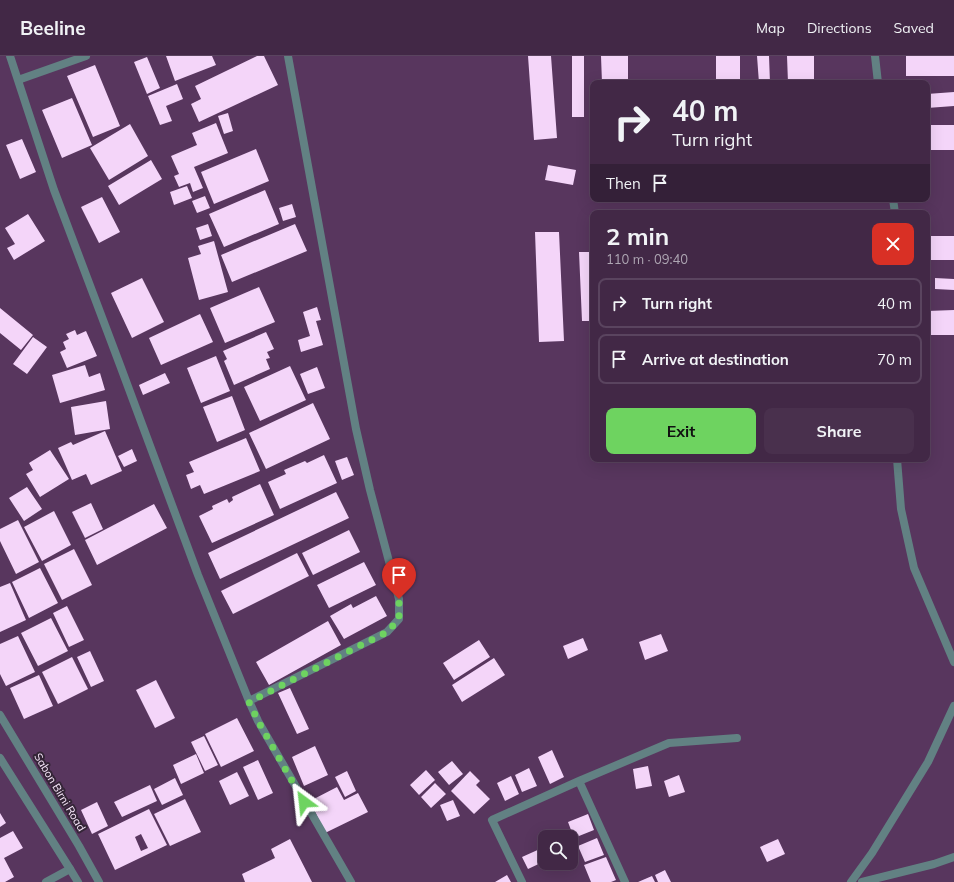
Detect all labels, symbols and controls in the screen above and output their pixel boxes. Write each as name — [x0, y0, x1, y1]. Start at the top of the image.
text: Beeline — [20, 16, 86, 40]
text: Map — [756, 19, 785, 37]
text: Directions — [807, 19, 872, 37]
text: Saved — [894, 19, 934, 37]
text: 40 m — [672, 93, 738, 128]
icon: right — [606, 96, 658, 148]
text: Turn right — [672, 128, 752, 151]
icon: arrive — [649, 172, 671, 194]
text: Then — [606, 174, 641, 193]
text: 2 min — [606, 221, 669, 251]
button: close — [872, 223, 914, 265]
text: 110 m · 09:40 — [606, 251, 688, 267]
icon: right — [608, 292, 630, 314]
text: Turn right — [642, 294, 712, 313]
text: 40 m — [877, 294, 912, 313]
icon: arrive — [608, 348, 630, 370]
text: Arrive at destination — [642, 350, 789, 369]
text: 70 m — [877, 350, 912, 369]
button: Exit — [606, 408, 756, 454]
button: Share — [764, 408, 914, 454]
pin — [382, 558, 416, 599]
icon: arrive — [388, 564, 410, 586]
street label: Sabon Birni Road — [31, 750, 89, 834]
position arrow — [283, 781, 325, 823]
map controls — [538, 830, 578, 870]
button: search — [538, 830, 578, 870]

